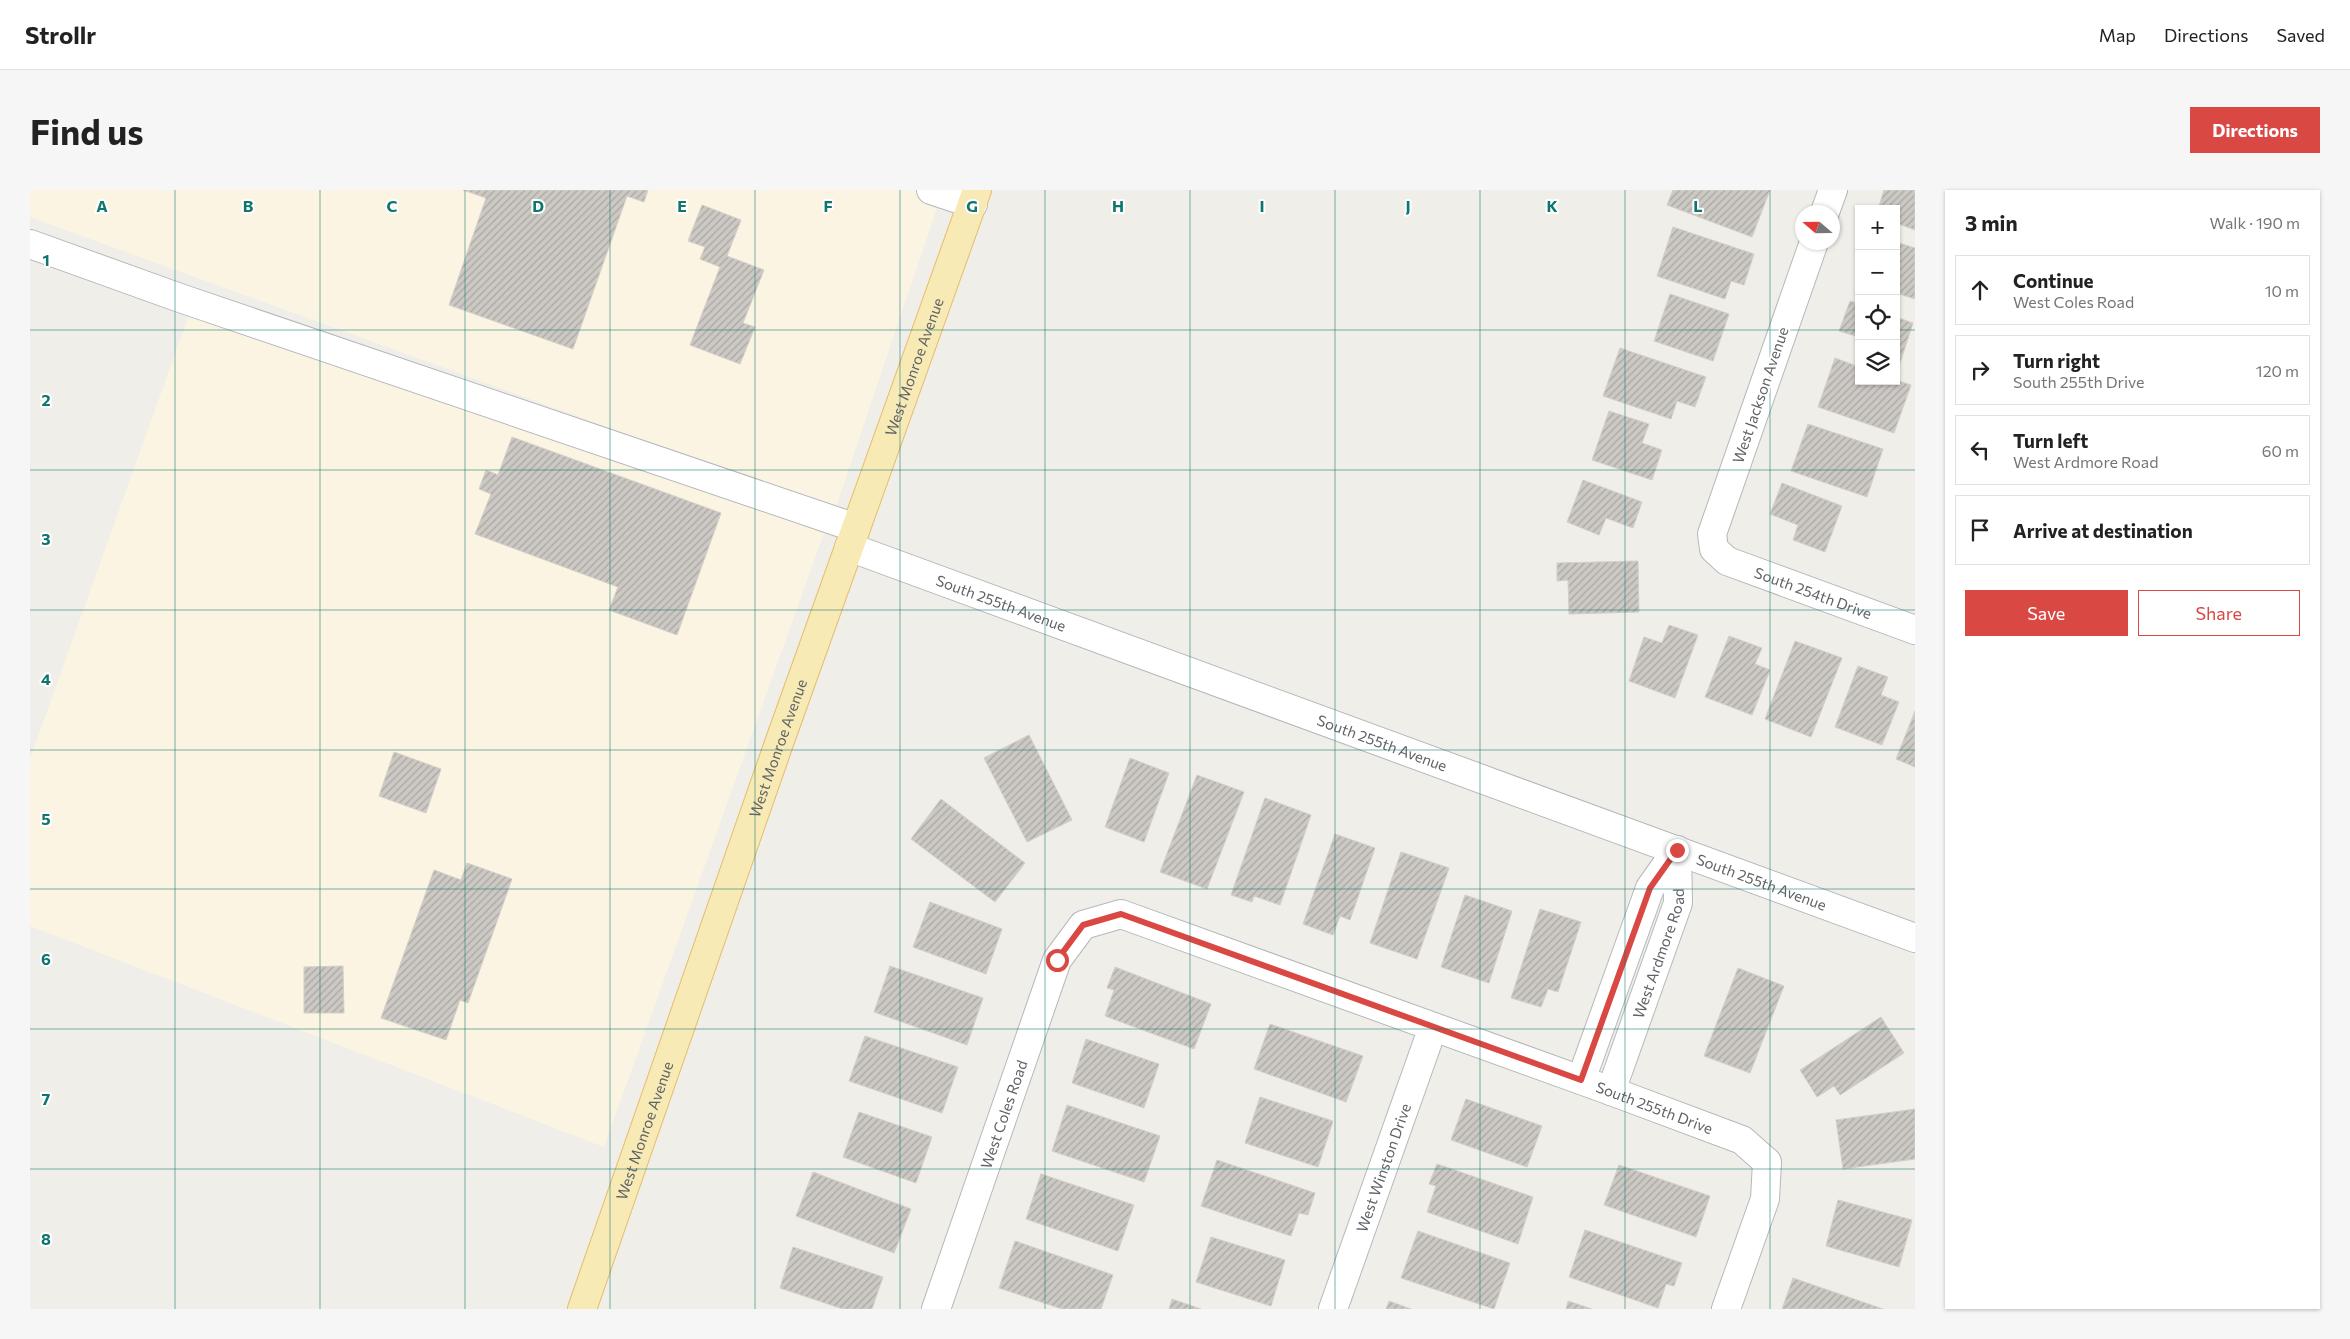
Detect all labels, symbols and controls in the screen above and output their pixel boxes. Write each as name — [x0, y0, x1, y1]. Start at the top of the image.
text: Strollr — [25, 20, 96, 49]
text: Map — [2099, 24, 2136, 46]
text: Directions — [2164, 24, 2248, 46]
text: Saved — [2276, 24, 2325, 46]
button: Directions — [2190, 107, 2320, 153]
text: Find us — [30, 109, 144, 152]
text: A — [96, 196, 108, 215]
text: B — [243, 196, 254, 215]
text: C — [387, 196, 398, 215]
text: D — [532, 196, 544, 215]
text: E — [677, 196, 687, 215]
text: F — [823, 196, 833, 215]
text: G — [966, 196, 978, 215]
text: H — [1112, 196, 1124, 215]
text: I — [1259, 196, 1265, 215]
text: J — [1405, 196, 1411, 215]
text: K — [1546, 196, 1558, 215]
text: L — [1693, 196, 1703, 215]
north arrow — [1795, 205, 1840, 250]
map controls — [1855, 205, 1900, 385]
button: + — [1855, 205, 1900, 250]
text: 3 min — [1965, 210, 2018, 235]
text: Walk · 190 m — [2210, 213, 2300, 232]
text: 1 — [42, 250, 50, 269]
button: − — [1855, 250, 1900, 295]
text: Continue — [2013, 269, 2093, 292]
icon: ahead — [1966, 276, 1994, 304]
text: 10 m — [2265, 281, 2299, 300]
text: West Coles Road — [2013, 292, 2134, 311]
street label: West Monroe Avenue — [881, 295, 947, 438]
button: locate — [1855, 295, 1900, 340]
street label: West Jackson Avenue — [1728, 324, 1792, 466]
button: layers — [1855, 340, 1900, 385]
text: Turn right — [2013, 349, 2100, 372]
icon: right — [1966, 356, 1994, 384]
text: 120 m — [2256, 361, 2299, 380]
text: South 255th Drive — [2013, 372, 2144, 391]
text: 2 — [41, 390, 51, 409]
text: Turn left — [2013, 429, 2088, 452]
icon: left — [1966, 436, 1994, 464]
text: 60 m — [2262, 441, 2299, 460]
text: West Ardmore Road — [2013, 452, 2158, 471]
icon: arrive — [1966, 516, 1994, 544]
text: Arrive at destination — [2013, 519, 2193, 542]
text: 3 — [41, 529, 51, 548]
street label: South 254th Drive — [1752, 563, 1874, 622]
street label: South 255th Avenue — [934, 571, 1069, 635]
button: Save — [1965, 590, 2128, 636]
button: Share — [2138, 590, 2300, 636]
text: 4 — [41, 669, 51, 688]
street label: West Monroe Avenue — [745, 676, 810, 820]
street label: South 255th Avenue — [1315, 711, 1450, 775]
text: 5 — [41, 809, 51, 828]
route end — [1666, 839, 1689, 862]
street label: South 255th Avenue — [1694, 850, 1829, 914]
street label: West Ardmore Road — [1629, 888, 1687, 1021]
text: 6 — [41, 949, 51, 968]
route start — [1046, 949, 1069, 972]
street label: West Coles Road — [976, 1058, 1031, 1171]
street label: West Monroe Avenue — [612, 1059, 677, 1202]
street label: South 255th Drive — [1594, 1077, 1716, 1137]
text: 7 — [42, 1089, 51, 1108]
street label: West Winston Drive — [1352, 1101, 1414, 1234]
text: 8 — [41, 1229, 51, 1248]

